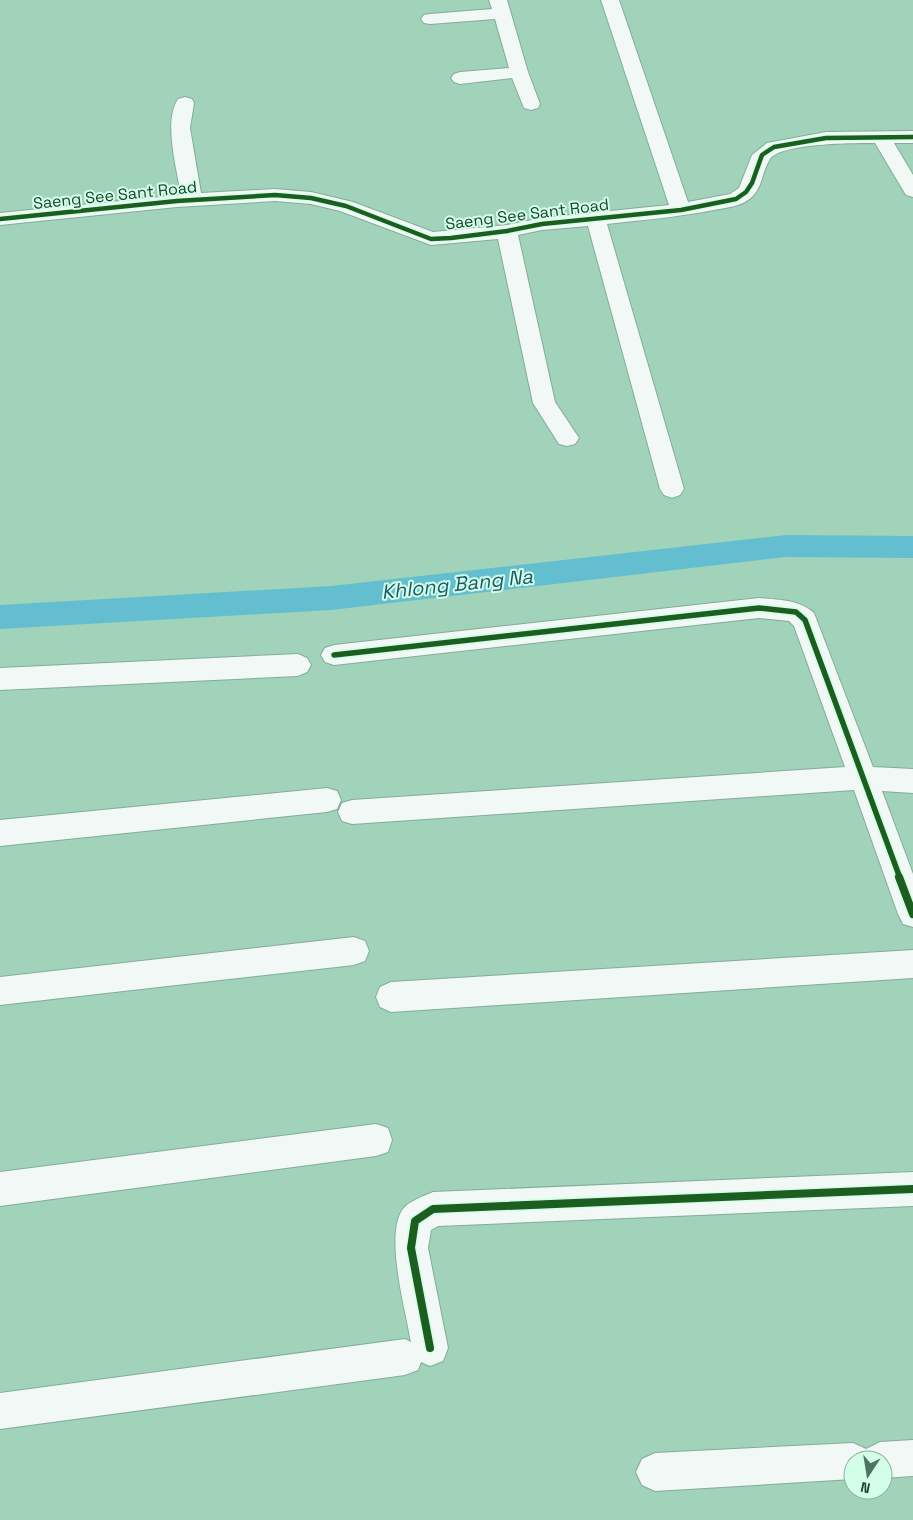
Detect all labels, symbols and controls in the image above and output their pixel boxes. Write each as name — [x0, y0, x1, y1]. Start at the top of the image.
street label: Saeng See Sant Road — [32, 176, 198, 214]
street label: Saeng See Sant Road — [444, 194, 610, 234]
water label: Khlong Bang Na — [380, 563, 534, 605]
north arrow — [843, 1450, 893, 1500]
text: N — [859, 1478, 872, 1497]

